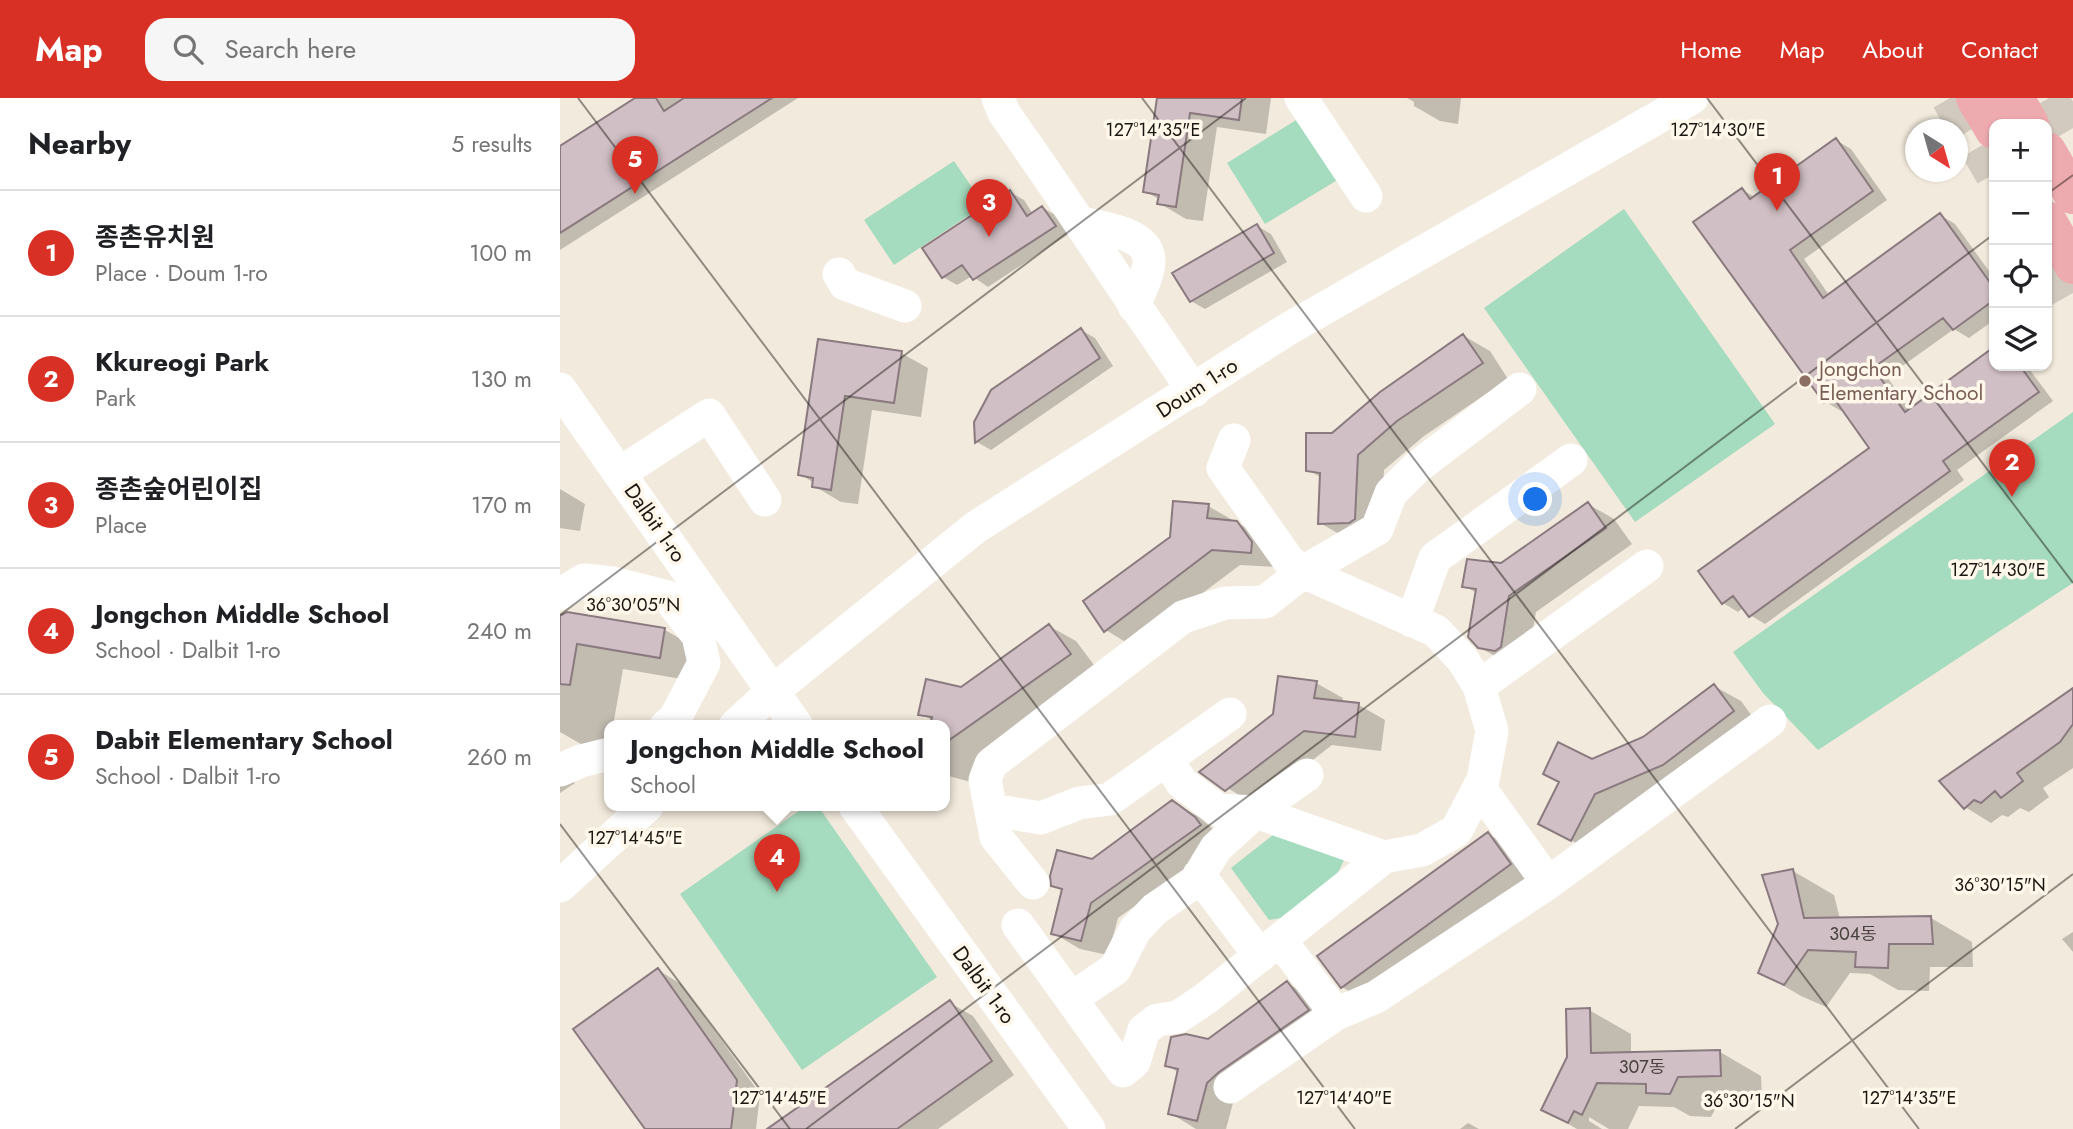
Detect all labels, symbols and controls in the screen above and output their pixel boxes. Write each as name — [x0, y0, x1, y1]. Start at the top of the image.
search box — [145, 18, 635, 81]
text: Map — [35, 26, 103, 73]
icon: search — [169, 30, 207, 68]
text: Search here — [225, 30, 356, 68]
text: Home — [1680, 32, 1742, 67]
text: Map — [1780, 32, 1824, 67]
text: About — [1862, 32, 1923, 67]
text: Contact — [1961, 32, 2038, 67]
text: 127°14'35"E — [1106, 117, 1200, 143]
text: 127°14'30"E — [1670, 117, 1766, 143]
north arrow — [1905, 119, 1968, 182]
map controls — [1989, 119, 2052, 371]
button: + — [1989, 119, 2052, 182]
text: Nearby — [28, 122, 131, 165]
text: 5 results — [451, 127, 532, 161]
pin: 5 — [612, 136, 658, 194]
pin: 1 — [1754, 153, 1800, 211]
pin: 3 — [966, 179, 1012, 237]
button: − — [1989, 182, 2052, 245]
text: 종촌유치원 — [95, 218, 215, 256]
text: 1 — [45, 236, 57, 270]
text: 100 m — [469, 236, 532, 270]
button: locate — [1989, 245, 2052, 308]
text: Place · Doum 1-ro — [95, 256, 268, 290]
button: layers — [1989, 308, 2052, 371]
text: Kkureogi Park — [95, 343, 269, 381]
street label: Doum 1-ro — [1150, 350, 1244, 426]
place label: Jongchon Elementary School — [1816, 354, 1983, 408]
text: 2 — [43, 362, 59, 396]
text: 130 m — [470, 362, 532, 396]
marker: Jongchon Elementary School — [1797, 373, 1813, 389]
text: Park — [95, 381, 136, 415]
pin: 2 — [1989, 439, 2035, 497]
text: 종촌숲어린이집 — [95, 470, 262, 508]
street label: Dalbit 1-ro — [617, 477, 693, 569]
your location — [1518, 482, 1552, 516]
text: 3 — [44, 488, 58, 522]
text: 170 m — [471, 488, 532, 522]
text: Place — [95, 508, 147, 542]
text: 127°14'30"E — [1950, 557, 2046, 583]
text: 36°30'05"N — [586, 592, 680, 618]
text: Jongchon Middle School — [95, 595, 389, 633]
text: 4 — [43, 614, 59, 648]
text: 240 m — [467, 614, 532, 648]
text: School · Dalbit 1-ro — [95, 633, 281, 667]
popup — [604, 720, 950, 811]
text: Dabit Elementary School — [95, 721, 393, 759]
text: Jongchon Middle School — [630, 730, 924, 768]
text: 5 — [44, 740, 58, 774]
text: 260 m — [467, 740, 532, 774]
text: School · Dalbit 1-ro — [95, 759, 281, 793]
text: School — [630, 768, 696, 802]
text: 127°14'45"E — [587, 825, 683, 851]
pin: 4 — [754, 834, 800, 892]
text: 36°30'15"N — [1954, 872, 2046, 898]
house number: 304동 — [1829, 921, 1877, 947]
street label: Dalbit 1-ro — [945, 940, 1023, 1030]
house number: 307동 — [1619, 1054, 1665, 1080]
text: 127°14'45"E — [731, 1085, 827, 1111]
text: 127°14'40"E — [1296, 1085, 1392, 1111]
text: 127°14'35"E — [1862, 1085, 1956, 1111]
text: 36°30'15"N — [1703, 1088, 1795, 1114]

